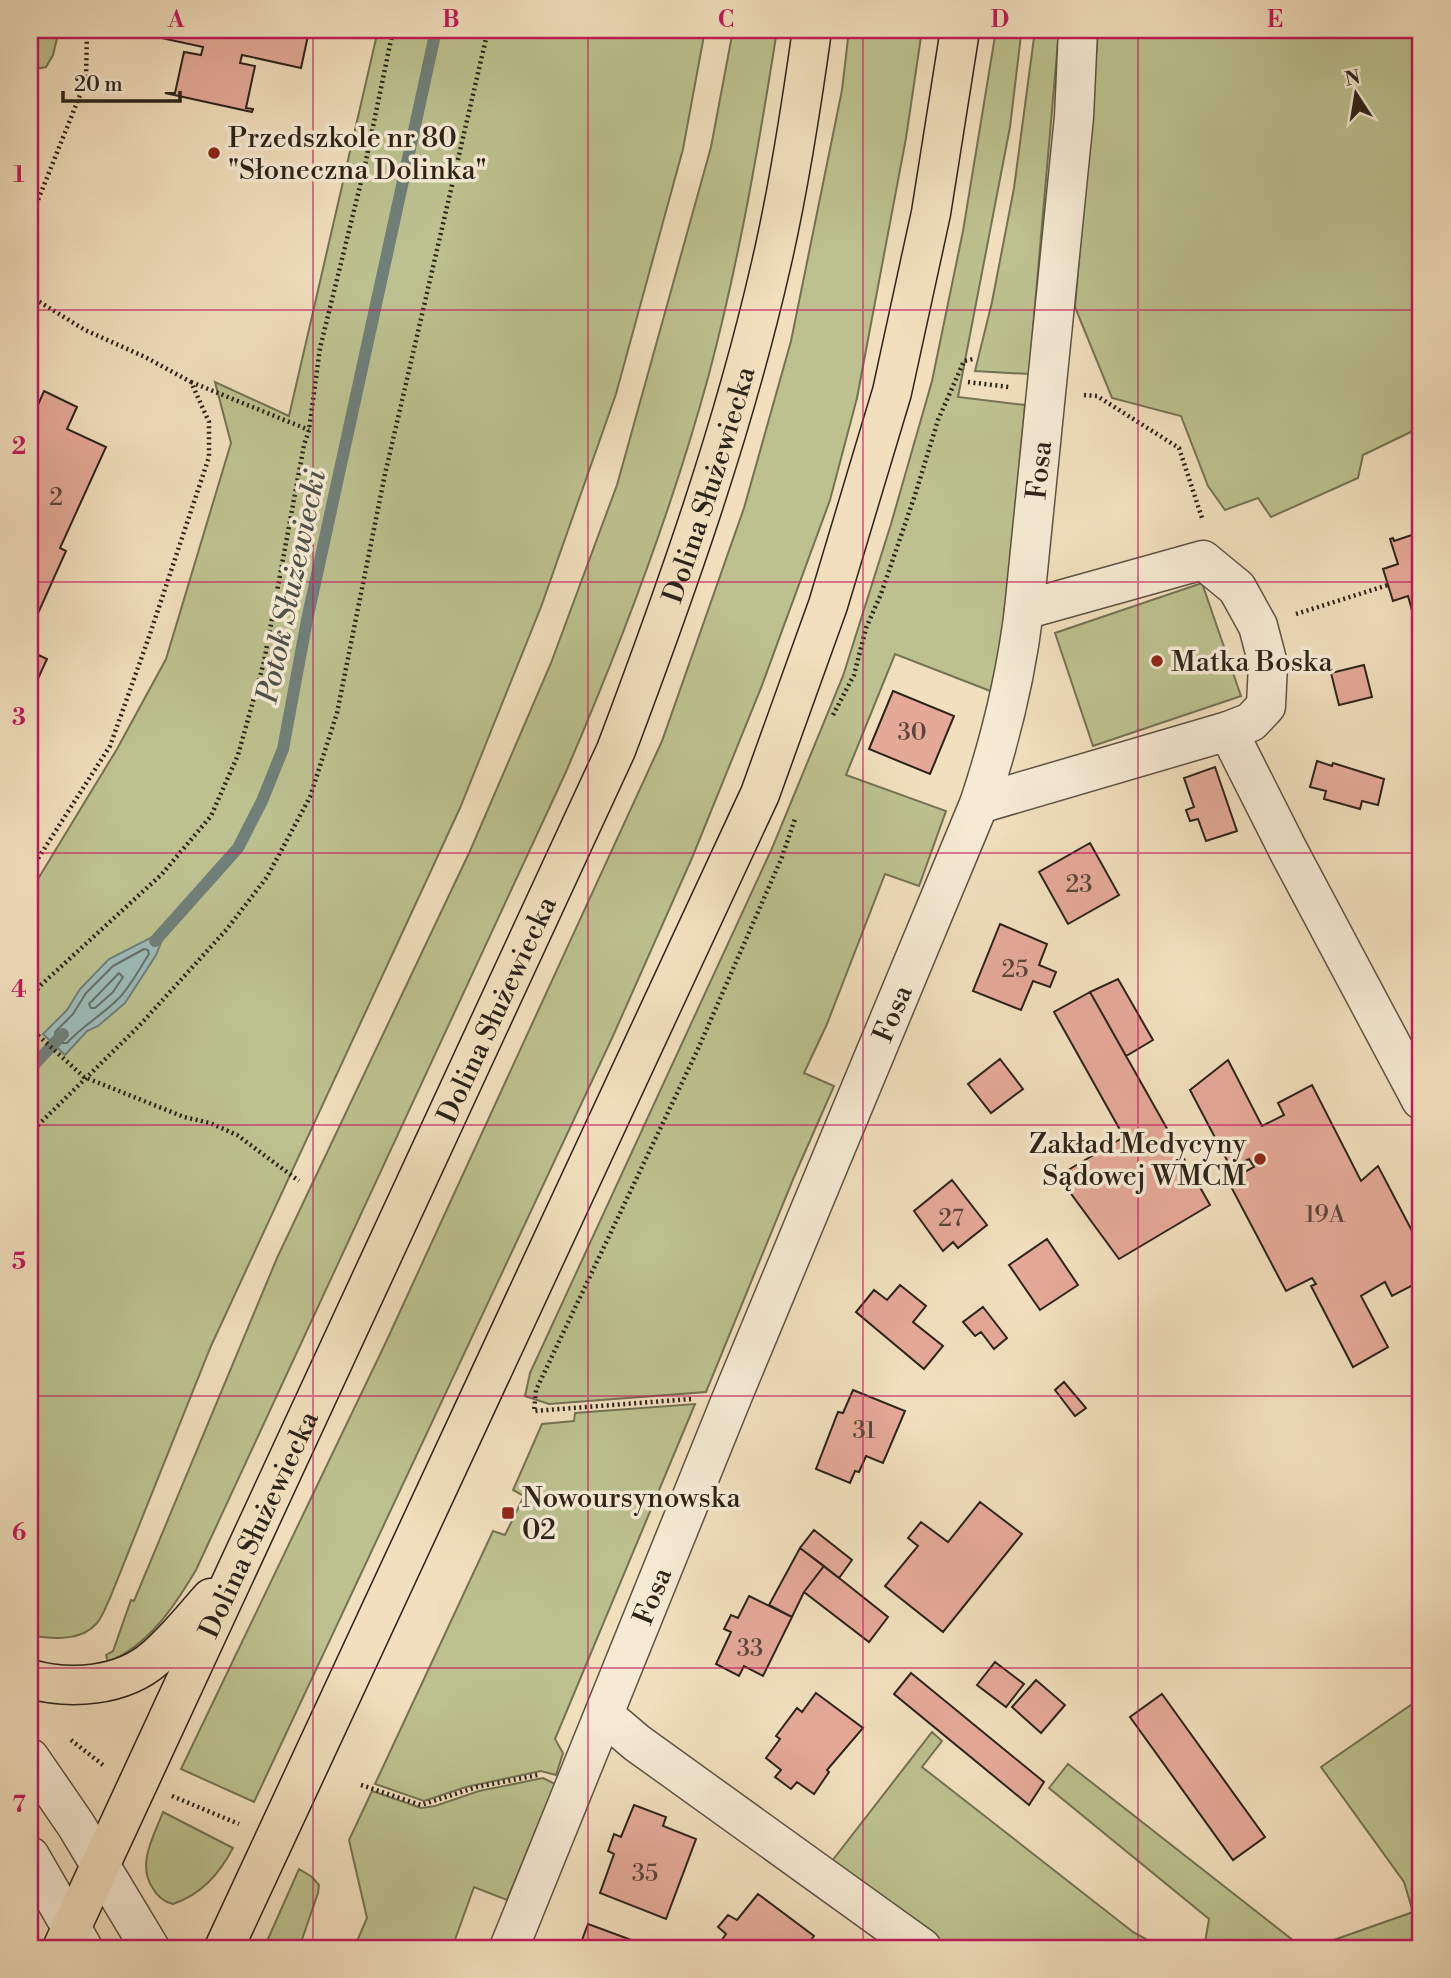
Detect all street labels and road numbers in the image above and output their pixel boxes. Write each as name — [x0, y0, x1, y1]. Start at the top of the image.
street label: Dolina Służewiecka — [655, 362, 764, 608]
street label: Fosa — [1019, 438, 1060, 501]
street label: Dolina Służewiecka — [430, 890, 565, 1129]
street label: Fosa — [866, 979, 921, 1048]
street label: Dolina Służewiecka — [192, 1405, 327, 1644]
street label: Fosa — [626, 1562, 681, 1630]

